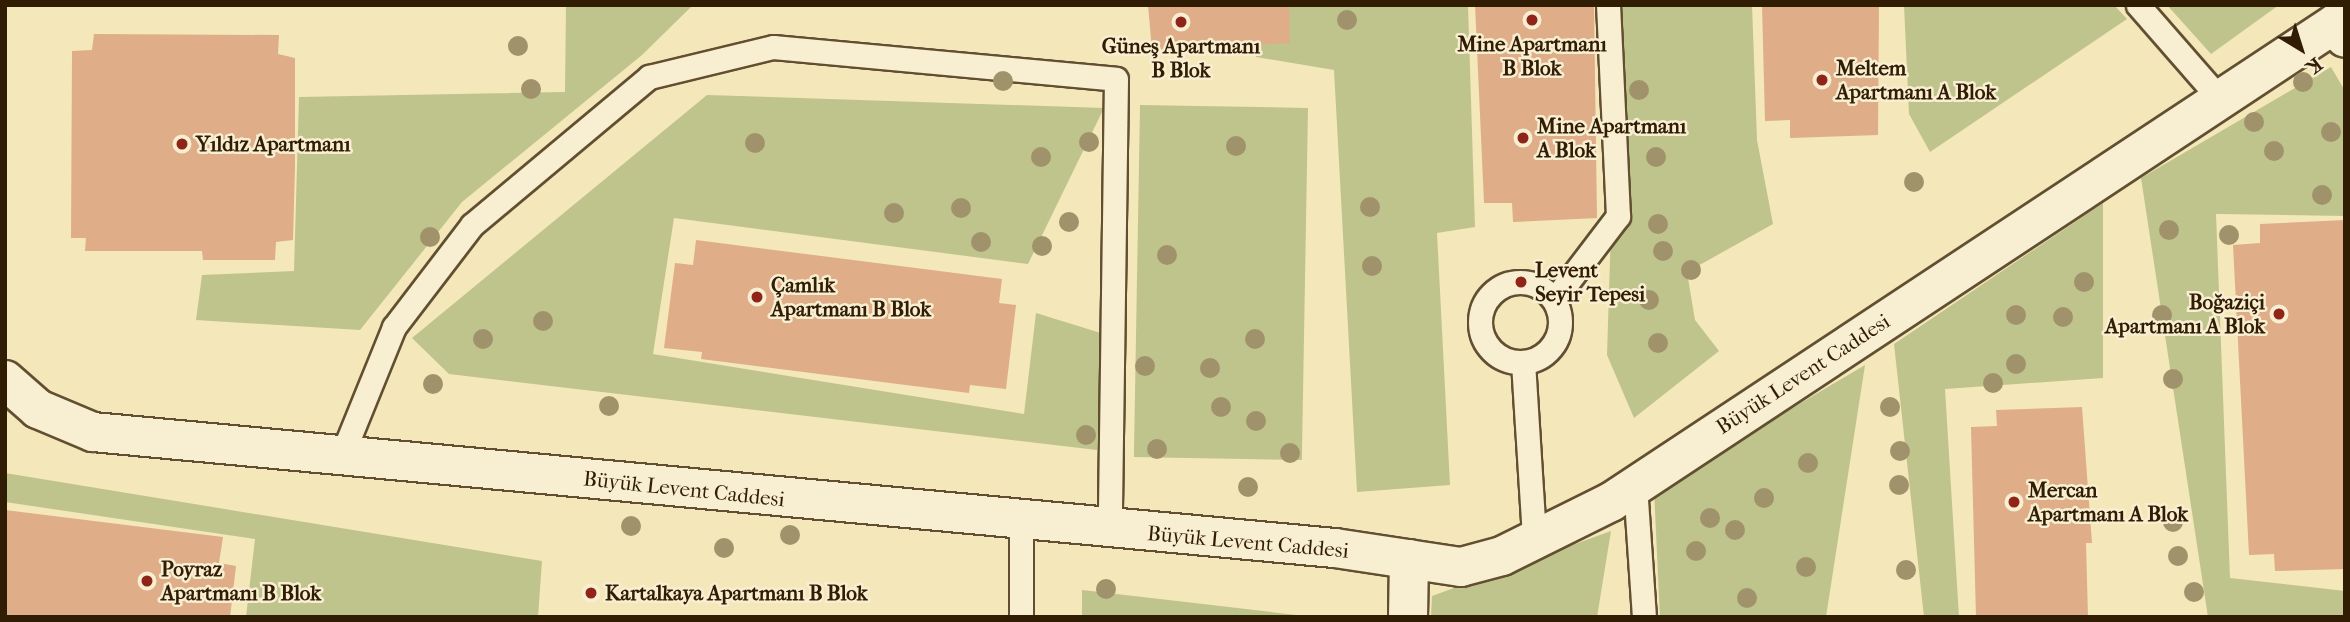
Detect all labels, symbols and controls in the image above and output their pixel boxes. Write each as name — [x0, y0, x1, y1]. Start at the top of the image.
marker: Mine Apartmanı B Blok — [1524, 12, 1540, 28]
marker: Güneş Apartmanı B Blok — [1173, 14, 1189, 30]
north arrow — [2266, 14, 2336, 84]
place label: Mine Apartmanı B Blok — [1457, 31, 1607, 81]
place label: Güneş Apartmanı B Blok — [1102, 33, 1260, 83]
text: K — [2302, 53, 2326, 78]
place label: Meltem Apartmanı A Blok — [1836, 55, 1996, 105]
marker: Meltem Apartmanı A Blok — [1814, 72, 1830, 88]
place label: Mine Apartmanı A Blok — [1537, 113, 1686, 163]
marker: Mine Apartmanı A Blok — [1515, 130, 1531, 146]
place label: Yıldız Apartmanı — [196, 131, 350, 157]
marker: Yıldız Apartmanı — [174, 136, 190, 152]
place label: Levent Seyir Tepesi — [1535, 257, 1645, 307]
place label: Çamlık Apartmanı B Blok — [771, 272, 931, 322]
marker: Levent Seyir Tepesi — [1513, 274, 1529, 290]
marker: Çamlık Apartmanı B Blok — [749, 289, 765, 305]
place label: Boğaziçi Apartmanı A Blok — [2105, 289, 2265, 339]
marker: Boğaziçi Apartmanı A Blok — [2271, 306, 2287, 322]
street label: Büyük Levent Caddesi — [1711, 308, 1895, 440]
street label: Büyük Levent Caddesi — [582, 466, 786, 512]
place label: Mercan Apartmanı A Blok — [2028, 477, 2188, 527]
marker: Mercan Apartmanı A Blok — [2006, 494, 2022, 510]
street label: Büyük Levent Caddesi — [1146, 521, 1350, 563]
place label: Poyraz Apartmanı B Blok — [161, 556, 321, 606]
marker: Poyraz Apartmanı B Blok — [139, 573, 155, 589]
place label: Kartalkaya Apartmanı B Blok — [605, 580, 868, 606]
marker: Kartalkaya Apartmanı B Blok — [583, 585, 599, 601]

